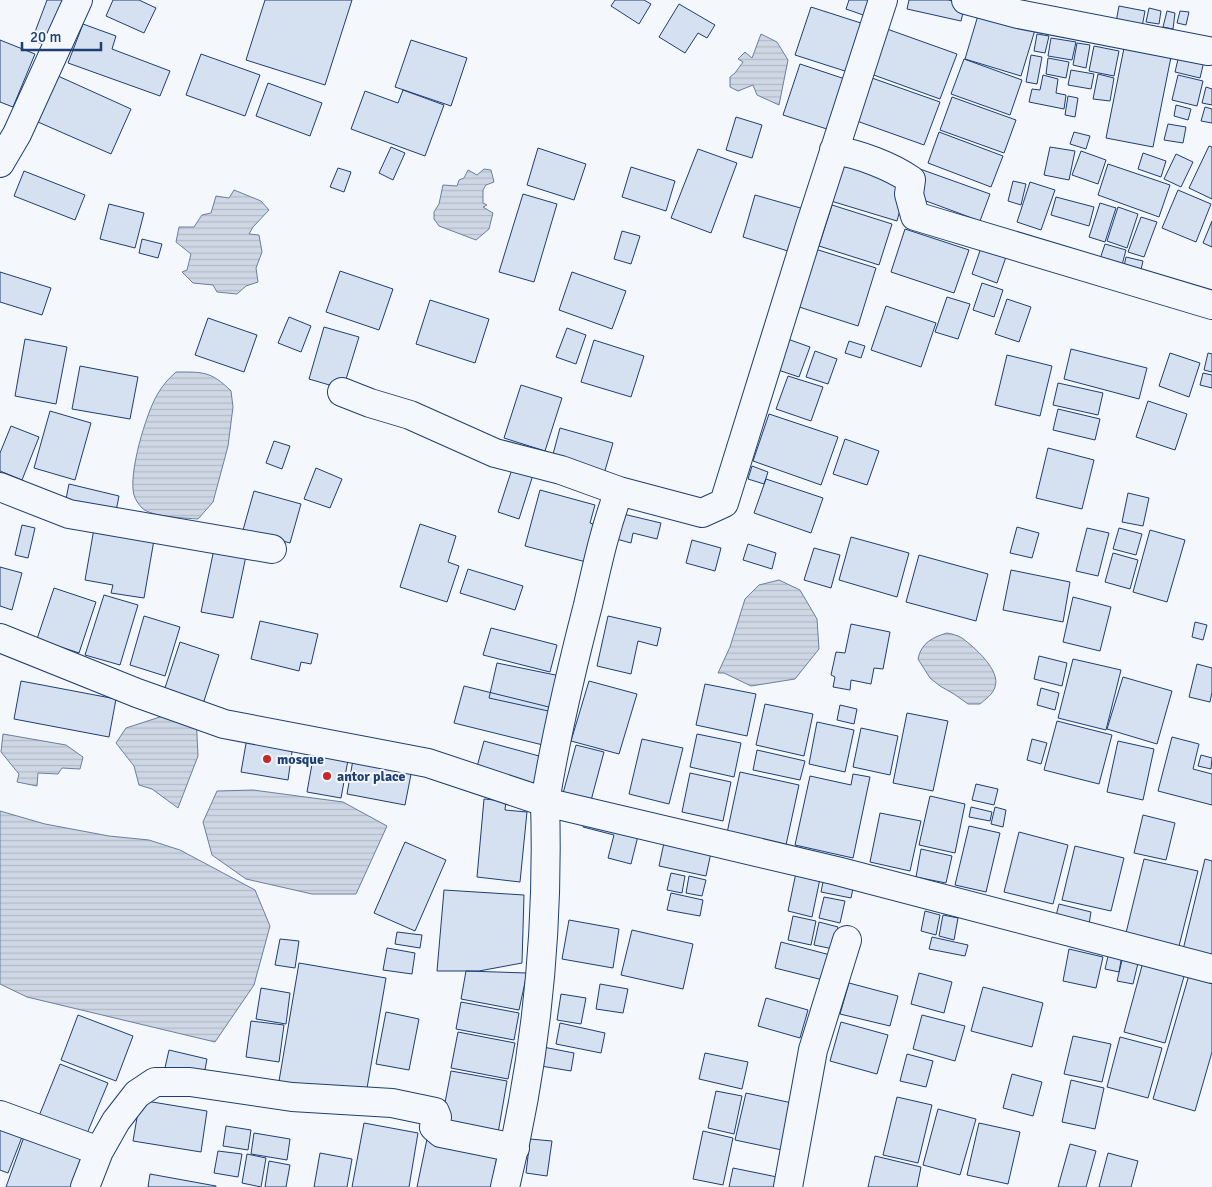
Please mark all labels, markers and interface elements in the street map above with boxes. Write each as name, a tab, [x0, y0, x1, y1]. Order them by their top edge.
scale bar	[22, 20, 101, 52]
text: 20 m	[30, 28, 61, 46]
place label: mosque	[277, 751, 324, 768]
marker: mosque	[261, 753, 273, 765]
place label: antor place	[337, 768, 406, 785]
marker: antor place	[321, 770, 333, 782]

